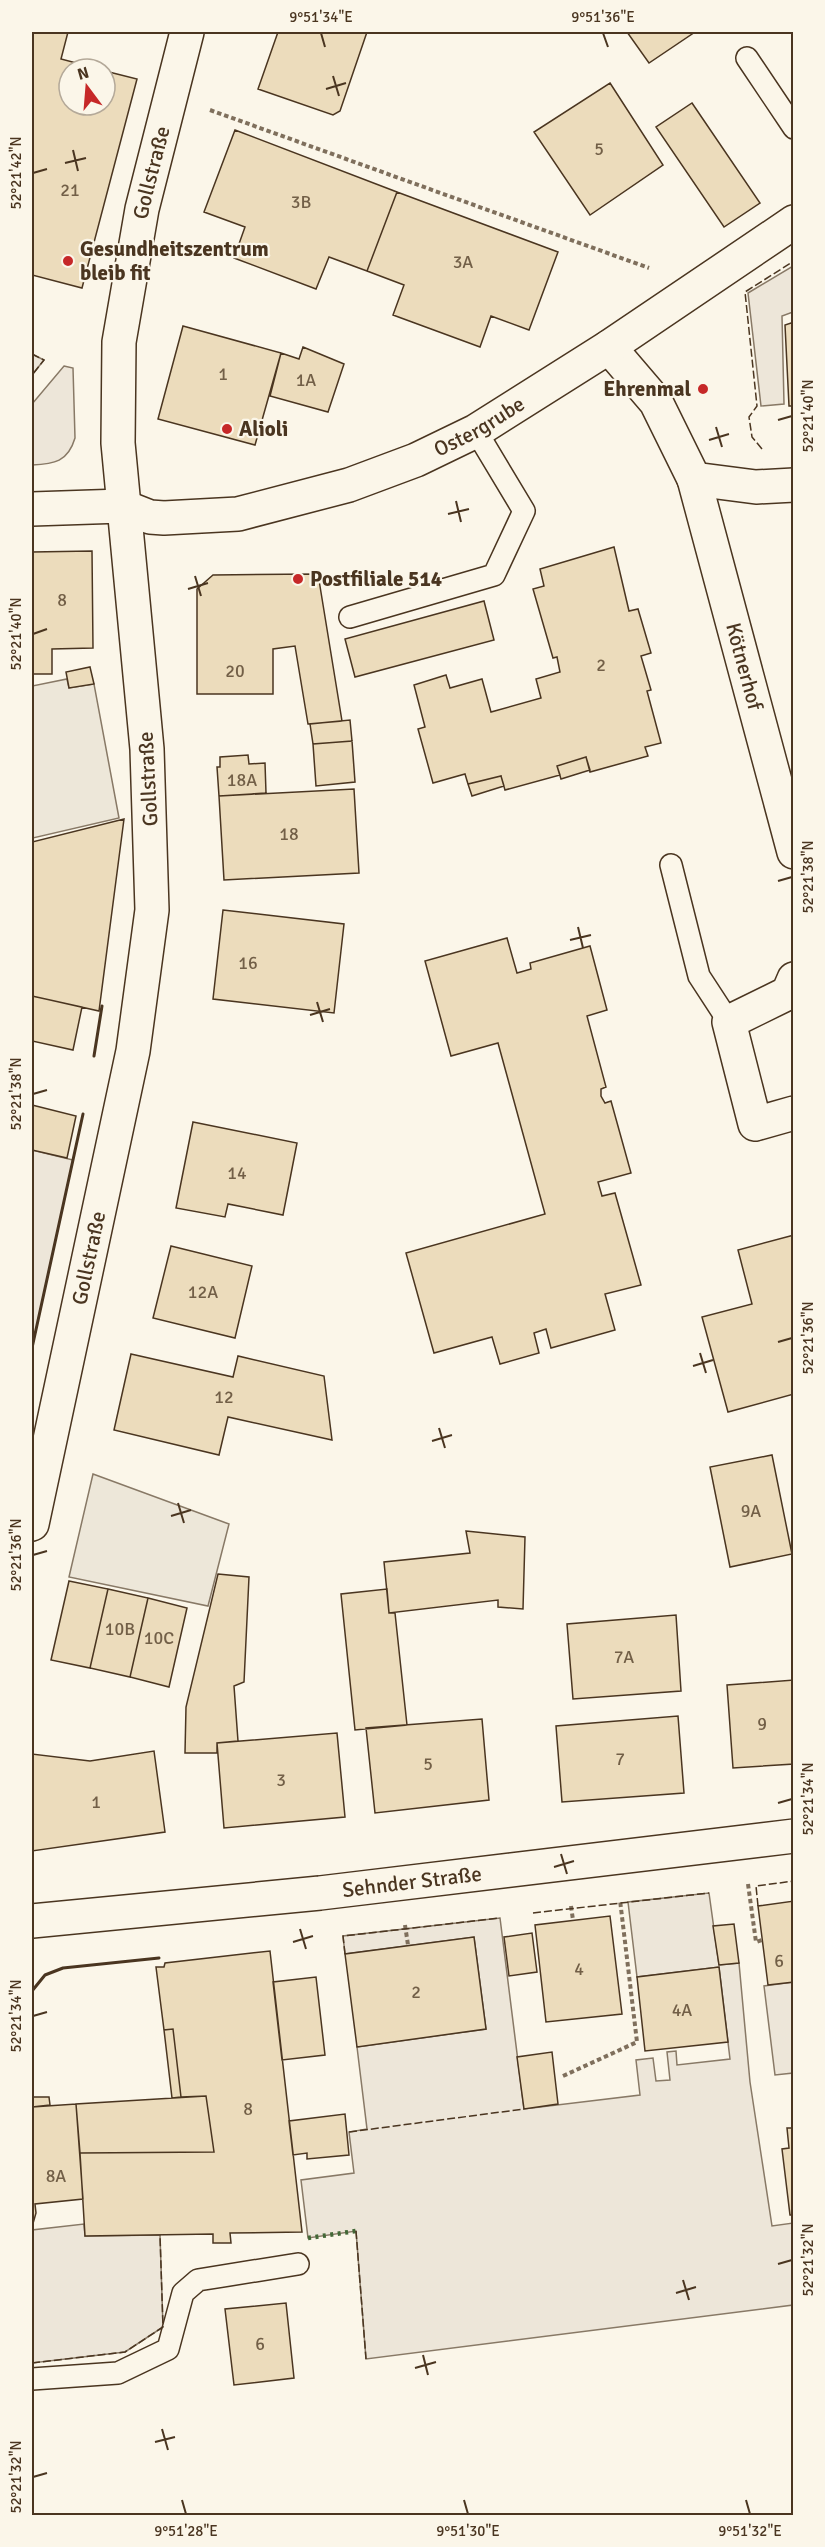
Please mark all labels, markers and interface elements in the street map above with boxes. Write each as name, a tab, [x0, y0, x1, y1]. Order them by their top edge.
text: 9°51'34"E	[289, 8, 353, 26]
text: 9°51'36"E	[571, 8, 635, 26]
north arrow	[57, 57, 117, 117]
text: N	[75, 62, 91, 85]
street label: Gollstraße	[128, 123, 176, 221]
text: 52°21'42"N	[7, 136, 25, 210]
house number: 5	[594, 138, 604, 160]
house number: 21	[60, 179, 80, 201]
house number: 3B	[291, 191, 311, 213]
place label: Gesundheitszentrum bleib fit	[80, 236, 269, 286]
house number: 3A	[453, 251, 473, 273]
marker: Gesundheitszentrum bleib fit	[61, 254, 75, 268]
house number: 1	[218, 363, 228, 385]
house number: 1A	[296, 369, 316, 391]
place label: Ehrenmal	[603, 376, 691, 402]
text: 52°21'40"N	[799, 379, 817, 453]
marker: Ehrenmal	[696, 382, 710, 396]
street label: Ostergrube	[430, 391, 529, 462]
place label: Alioli	[239, 416, 288, 442]
marker: Alioli	[220, 422, 234, 436]
place label: Postfiliale 514	[310, 566, 442, 592]
marker: Postfiliale 514	[291, 572, 305, 586]
house number: 8	[57, 589, 67, 611]
text: 52°21'40"N	[7, 597, 25, 671]
street label: Kötnerhof	[720, 620, 769, 714]
house number: 2	[596, 654, 606, 676]
house number: 20	[225, 660, 245, 682]
street label: Gollstraße	[133, 731, 163, 827]
house number: 18A	[227, 769, 257, 791]
house number: 18	[279, 823, 299, 845]
text: 52°21'38"N	[799, 840, 817, 914]
house number: 16	[238, 952, 258, 974]
text: 52°21'38"N	[7, 1057, 25, 1131]
house number: 14	[227, 1162, 247, 1184]
street label: Gollstraße	[66, 1209, 111, 1307]
house number: 12A	[188, 1281, 218, 1303]
text: 52°21'36"N	[799, 1301, 817, 1375]
house number: 12	[214, 1386, 234, 1408]
house number: 9A	[741, 1500, 761, 1522]
text: 52°21'36"N	[7, 1518, 25, 1592]
house number: 10B	[105, 1618, 135, 1640]
house number: 10C	[144, 1627, 174, 1649]
house number: 7A	[614, 1646, 634, 1668]
house number: 9	[757, 1713, 767, 1735]
house number: 7	[615, 1748, 625, 1770]
house number: 5	[423, 1753, 433, 1775]
text: 52°21'34"N	[799, 1762, 817, 1836]
house number: 3	[276, 1769, 286, 1791]
house number: 1	[91, 1791, 101, 1813]
street label: Sehnder Straße	[341, 1861, 483, 1903]
house number: 6	[774, 1950, 784, 1972]
house number: 4	[574, 1958, 584, 1980]
text: 52°21'34"N	[7, 1979, 25, 2053]
house number: 2	[411, 1981, 421, 2003]
house number: 4A	[672, 1999, 692, 2021]
house number: 8	[243, 2098, 253, 2120]
house number: 8A	[46, 2165, 66, 2187]
text: 52°21'32"N	[799, 2223, 817, 2297]
house number: 6	[255, 2333, 265, 2355]
text: 52°21'32"N	[7, 2440, 25, 2514]
text: 9°51'28"E	[154, 2522, 218, 2540]
text: 9°51'30"E	[436, 2522, 500, 2540]
text: 9°51'32"E	[718, 2522, 782, 2540]

